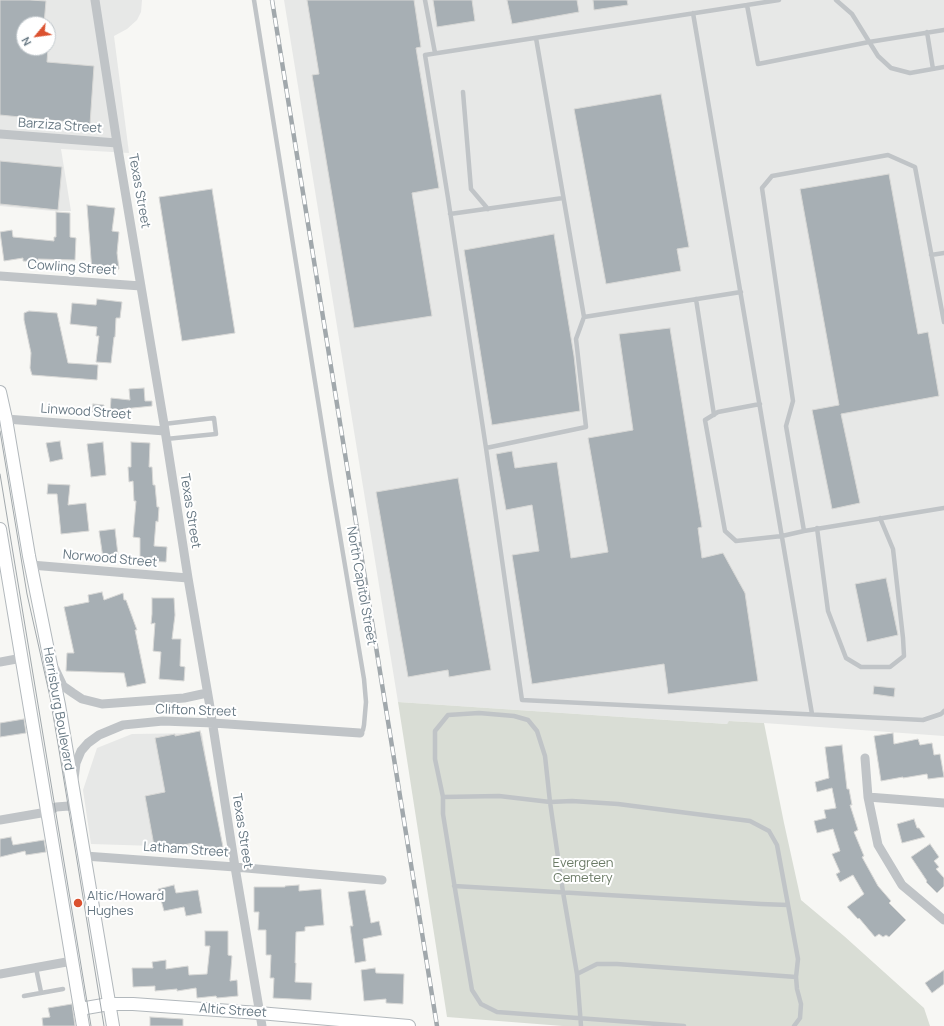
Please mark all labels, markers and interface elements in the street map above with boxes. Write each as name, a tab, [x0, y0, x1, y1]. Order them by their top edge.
north arrow	[16, 16, 56, 56]
text: N	[17, 34, 34, 49]
street label: Barziza Street	[17, 115, 103, 137]
street label: Texas Street	[125, 152, 153, 230]
street label: Cowling Street	[27, 257, 117, 279]
street label: Linwood Street	[40, 401, 132, 423]
street label: Texas Street	[176, 473, 204, 549]
street label: North Capitol Street	[343, 525, 379, 647]
street label: Norwood Street	[62, 547, 158, 571]
street label: Harrisburg Boulevard	[39, 646, 77, 772]
street label: Clifton Street	[155, 702, 237, 720]
street label: Texas Street	[228, 793, 256, 869]
street label: Latham Street	[143, 839, 229, 861]
park label: Evergreen Cemetery	[553, 855, 613, 886]
place label: Altic/Howard Hughes	[87, 888, 164, 919]
marker: Altic/Howard Hughes	[72, 897, 84, 909]
street label: Altic Street	[199, 1001, 267, 1021]

